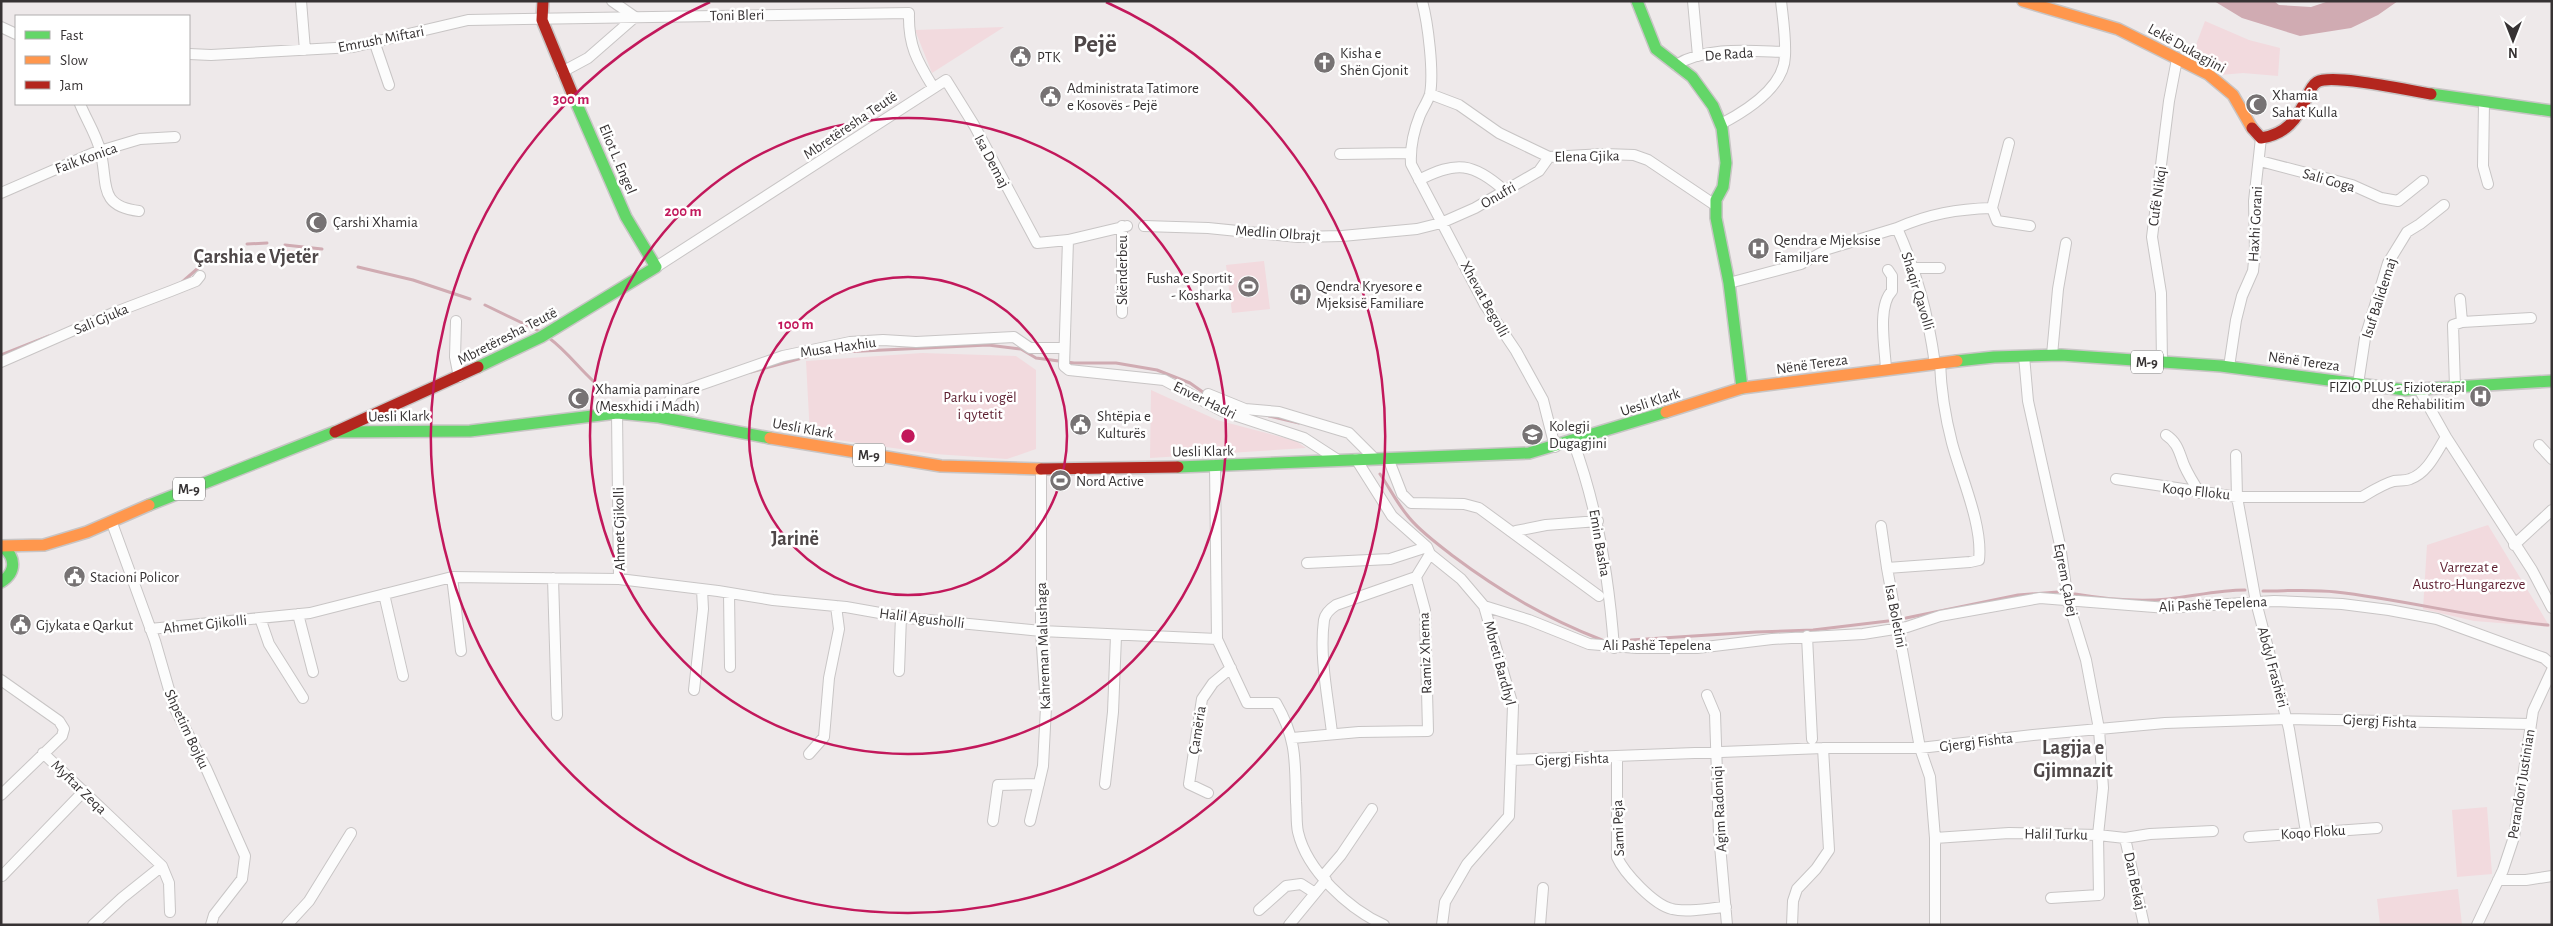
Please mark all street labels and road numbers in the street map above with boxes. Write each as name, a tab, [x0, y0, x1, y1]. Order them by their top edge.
street label: Toni Bleri	[710, 8, 764, 23]
street label: Lekë Dukagjini	[2145, 21, 2228, 76]
street label: Emrush Miftari	[337, 24, 425, 55]
street label: De Rada	[1704, 45, 1754, 64]
street label: Mbretëresha Teutë	[801, 89, 900, 162]
street label: Eliot L. Engel	[596, 122, 639, 196]
street label: Isa Demaj	[971, 132, 1012, 190]
street label: Faik Konica	[53, 140, 119, 177]
street label: Elena Gjika	[1554, 148, 1620, 165]
street label: Cufë Nikqi	[2146, 165, 2169, 227]
street label: Sali Goga	[2301, 166, 2357, 195]
street label: Onufri	[1478, 179, 1518, 211]
street label: Haxhi Gorani	[2246, 186, 2265, 262]
street label: Medlin Olbrajt	[1235, 223, 1321, 244]
street label: Skënderbeu	[1115, 235, 1130, 305]
street label: Shaqir Qavolli	[1898, 250, 1937, 332]
street label: Isuf Balidemaj	[2359, 256, 2400, 340]
street label: Xhevat Begolli	[1458, 259, 1512, 340]
street label: Sali Gjuka	[72, 301, 131, 338]
street label: Mbretëresha Teutë	[455, 305, 560, 368]
street label: Musa Haxhiu	[799, 335, 877, 360]
street label: Nënë Tereza	[2267, 349, 2341, 374]
road number: M-9	[2131, 351, 2163, 374]
street label: Nënë Tereza	[1775, 352, 1849, 377]
street label: Enver Hadri	[1171, 379, 1239, 422]
street label: Uesli Klark	[1619, 386, 1682, 419]
street label: Uesli Klark	[368, 408, 430, 425]
street label: Uesli Klark	[771, 416, 835, 441]
street label: Uesli Klark	[1172, 443, 1234, 460]
road number: M-9	[853, 444, 885, 466]
road number: M-9	[173, 478, 205, 500]
street label: Koqo Flloku	[2161, 480, 2231, 503]
street label: Ahmet Gjikolli	[611, 487, 628, 571]
street label: Emin Basha	[1586, 508, 1613, 578]
street label: Eqrem Çabej	[2051, 542, 2080, 618]
street label: Kahreman Malushaga	[1034, 582, 1053, 710]
street label: Isa Boletini	[1882, 583, 1909, 649]
street label: Ali Pashë Tepelena	[2158, 594, 2268, 615]
street label: Halil Agusholli	[878, 606, 965, 631]
street label: Ramiz Xhema	[1417, 612, 1434, 694]
street label: Ahmet Gjikolli	[162, 613, 248, 636]
street label: Mbreti Bardhyl	[1481, 619, 1518, 707]
street label: Abdyl Frashëri	[2255, 625, 2291, 709]
street label: Ali Pashë Tepelena	[1603, 638, 1711, 653]
street label: Shpetim Bojku	[162, 687, 212, 772]
street label: Çamëria	[1186, 705, 1209, 755]
street label: Gjergj Fishta	[2343, 712, 2417, 731]
street label: Perandori Justinian	[2505, 728, 2538, 840]
street label: Gjergj Fishta	[1938, 731, 2014, 754]
street label: Gjergj Fishta	[1535, 751, 1609, 768]
street label: Myftar Zeqa	[48, 757, 109, 817]
street label: Agim Radoniqi	[1710, 765, 1729, 853]
street label: Sami Peja	[1610, 799, 1627, 857]
street label: Koqo Floku	[2280, 823, 2346, 842]
street label: Halil Turku	[2024, 826, 2088, 843]
street label: Dan Bekaj	[2121, 851, 2148, 911]

